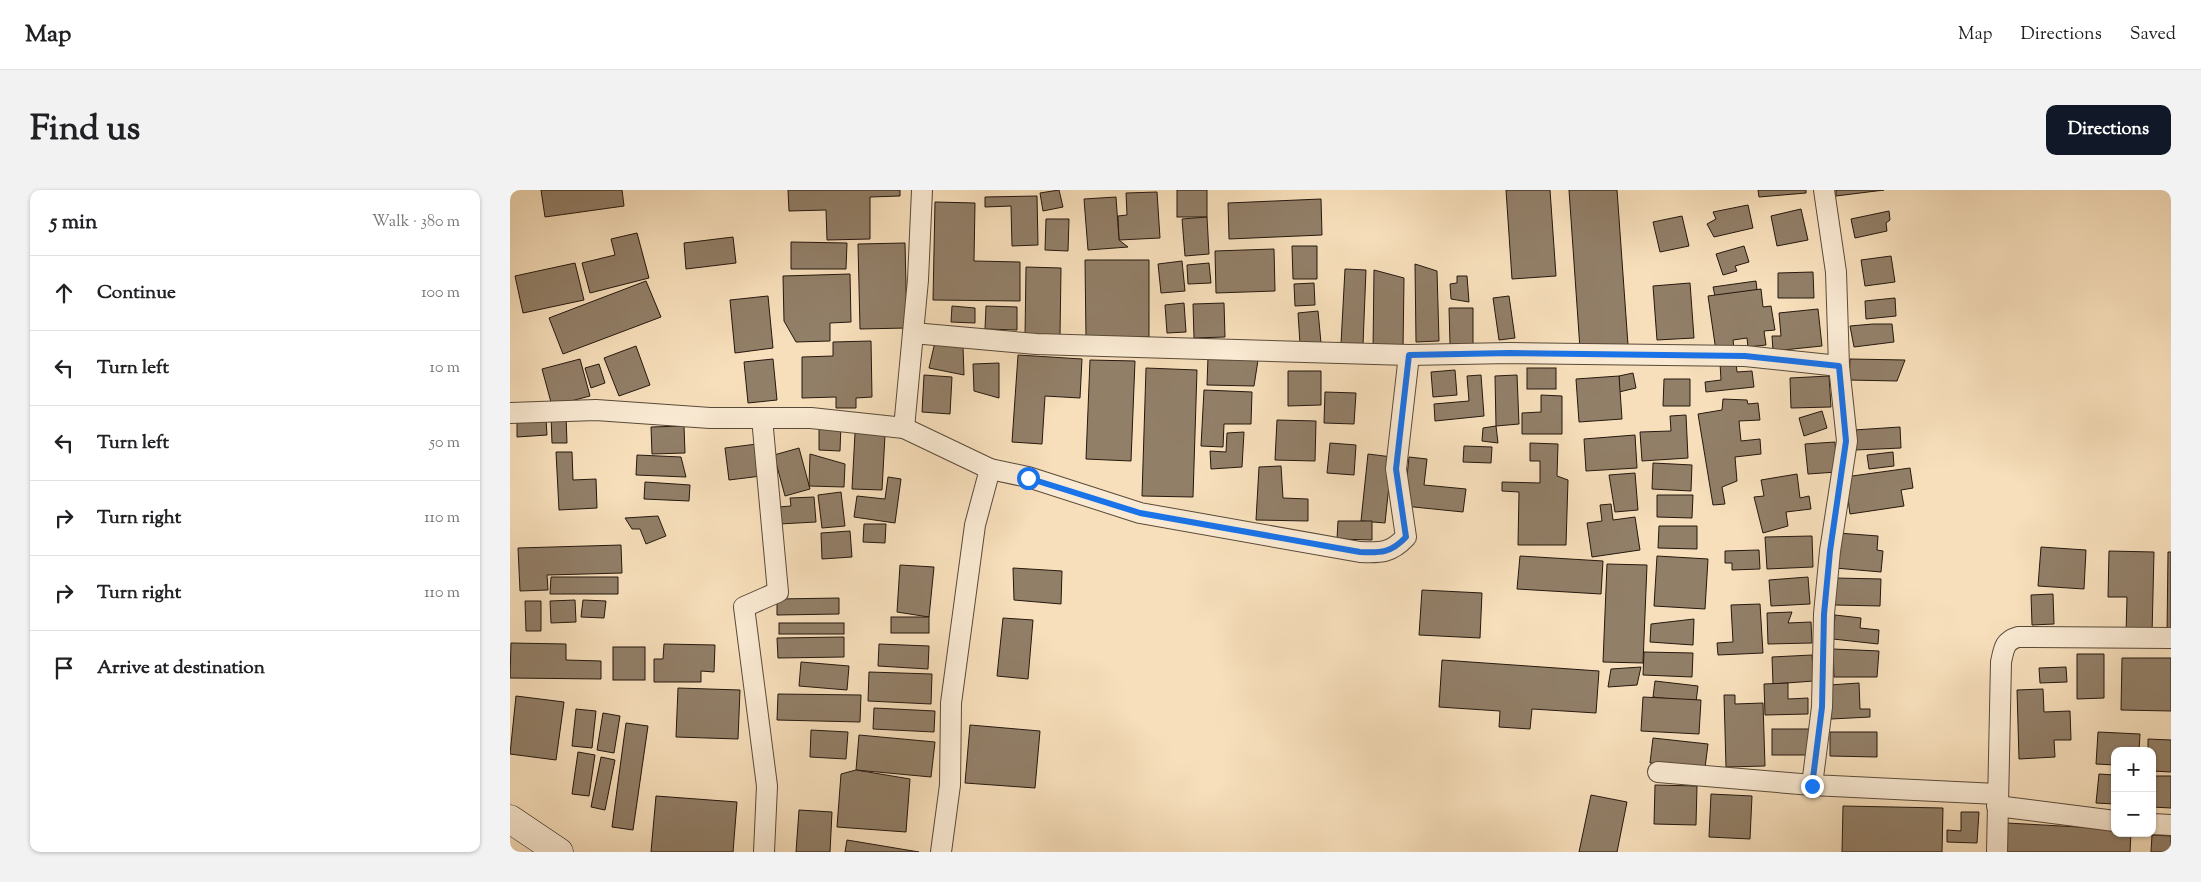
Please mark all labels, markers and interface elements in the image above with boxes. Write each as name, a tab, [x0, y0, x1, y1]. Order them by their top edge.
text: Map	[25, 18, 71, 52]
text: Map	[1958, 22, 1993, 48]
text: Directions	[2021, 22, 2102, 48]
text: Saved	[2130, 22, 2176, 48]
text: Find us	[30, 105, 140, 156]
button: Directions	[2046, 105, 2171, 155]
text: 5 min	[50, 208, 97, 238]
text: Walk · 380 m	[372, 211, 460, 234]
icon: ahead	[50, 279, 78, 307]
text: Continue	[97, 280, 176, 307]
text: 100 m	[421, 282, 460, 305]
icon: left	[50, 354, 78, 382]
text: Turn left	[97, 355, 169, 382]
text: 10 m	[430, 357, 460, 380]
icon: left	[50, 429, 78, 457]
text: Turn left	[97, 430, 169, 457]
text: 50 m	[429, 432, 460, 455]
route start	[1017, 467, 1040, 490]
icon: right	[50, 504, 78, 532]
text: Turn right	[97, 505, 181, 532]
text: 110 m	[424, 507, 460, 530]
icon: right	[50, 579, 78, 607]
text: Turn right	[97, 580, 181, 607]
text: 110 m	[424, 582, 460, 605]
icon: arrive	[50, 654, 78, 682]
text: Arrive at destination	[97, 655, 265, 682]
map controls	[2111, 747, 2156, 837]
button: +	[2111, 747, 2156, 792]
route end	[1801, 775, 1824, 798]
button: −	[2111, 792, 2156, 837]

